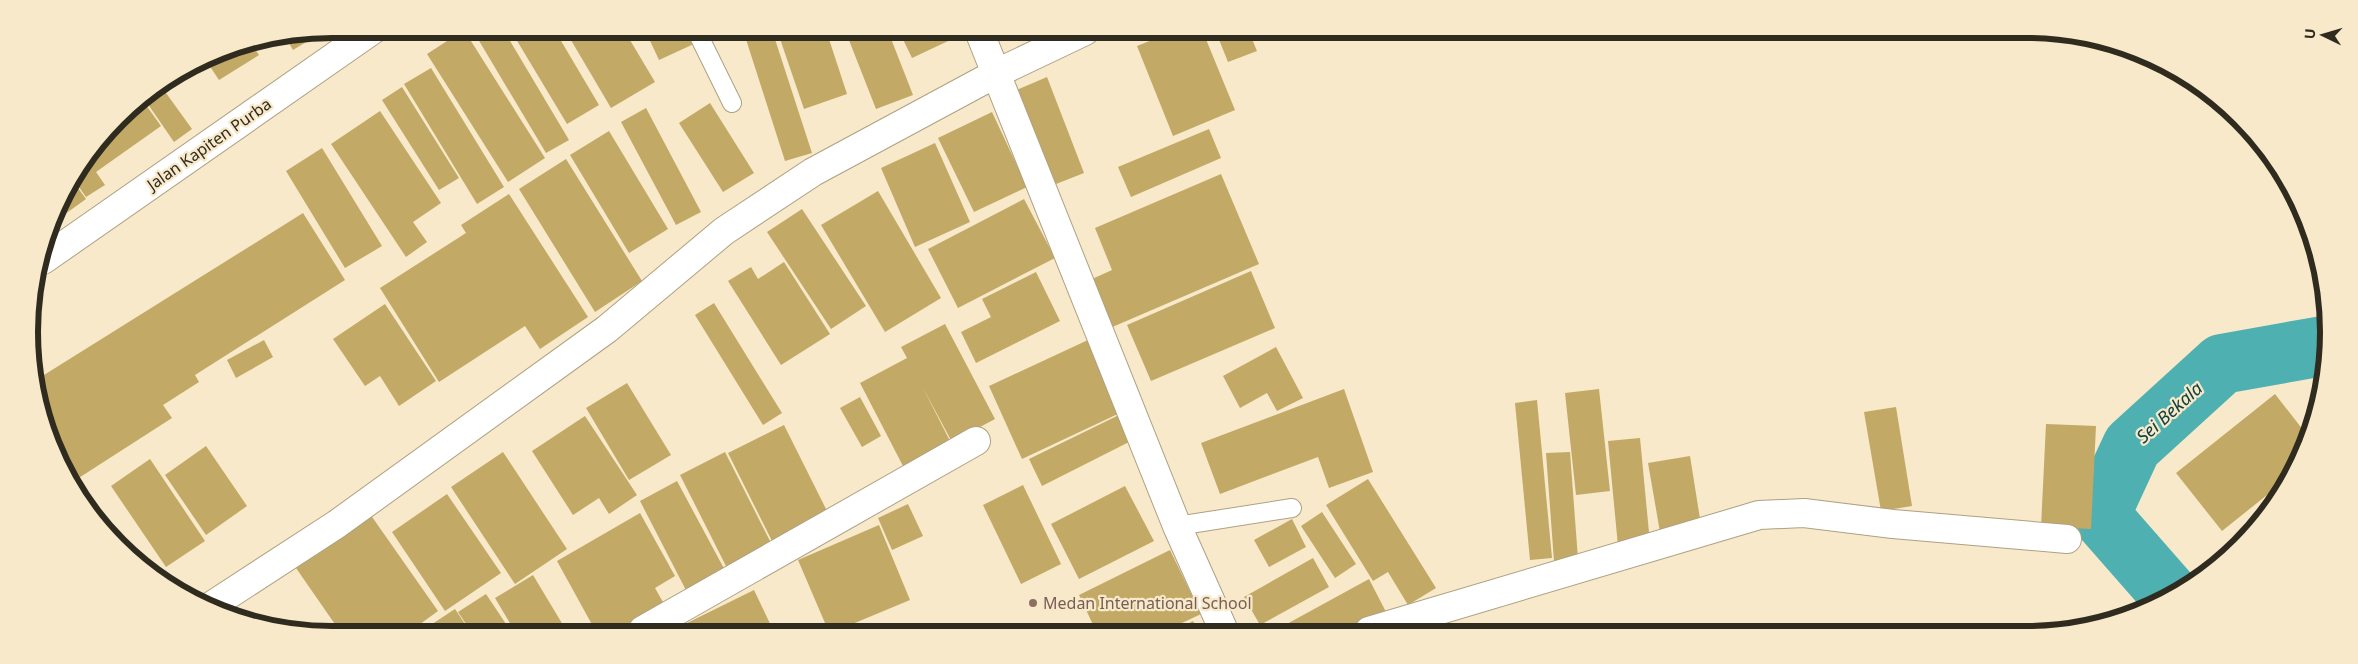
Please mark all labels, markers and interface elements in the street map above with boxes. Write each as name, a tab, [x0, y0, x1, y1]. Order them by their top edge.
north arrow	[2298, 10, 2348, 60]
text: U	[2300, 28, 2319, 40]
street label: Jalan Kapiten Purba	[141, 93, 276, 196]
water label: Sei Bekala	[2131, 376, 2207, 448]
place label: Medan International School	[1043, 592, 1252, 614]
marker: Medan International School	[1027, 597, 1039, 609]

